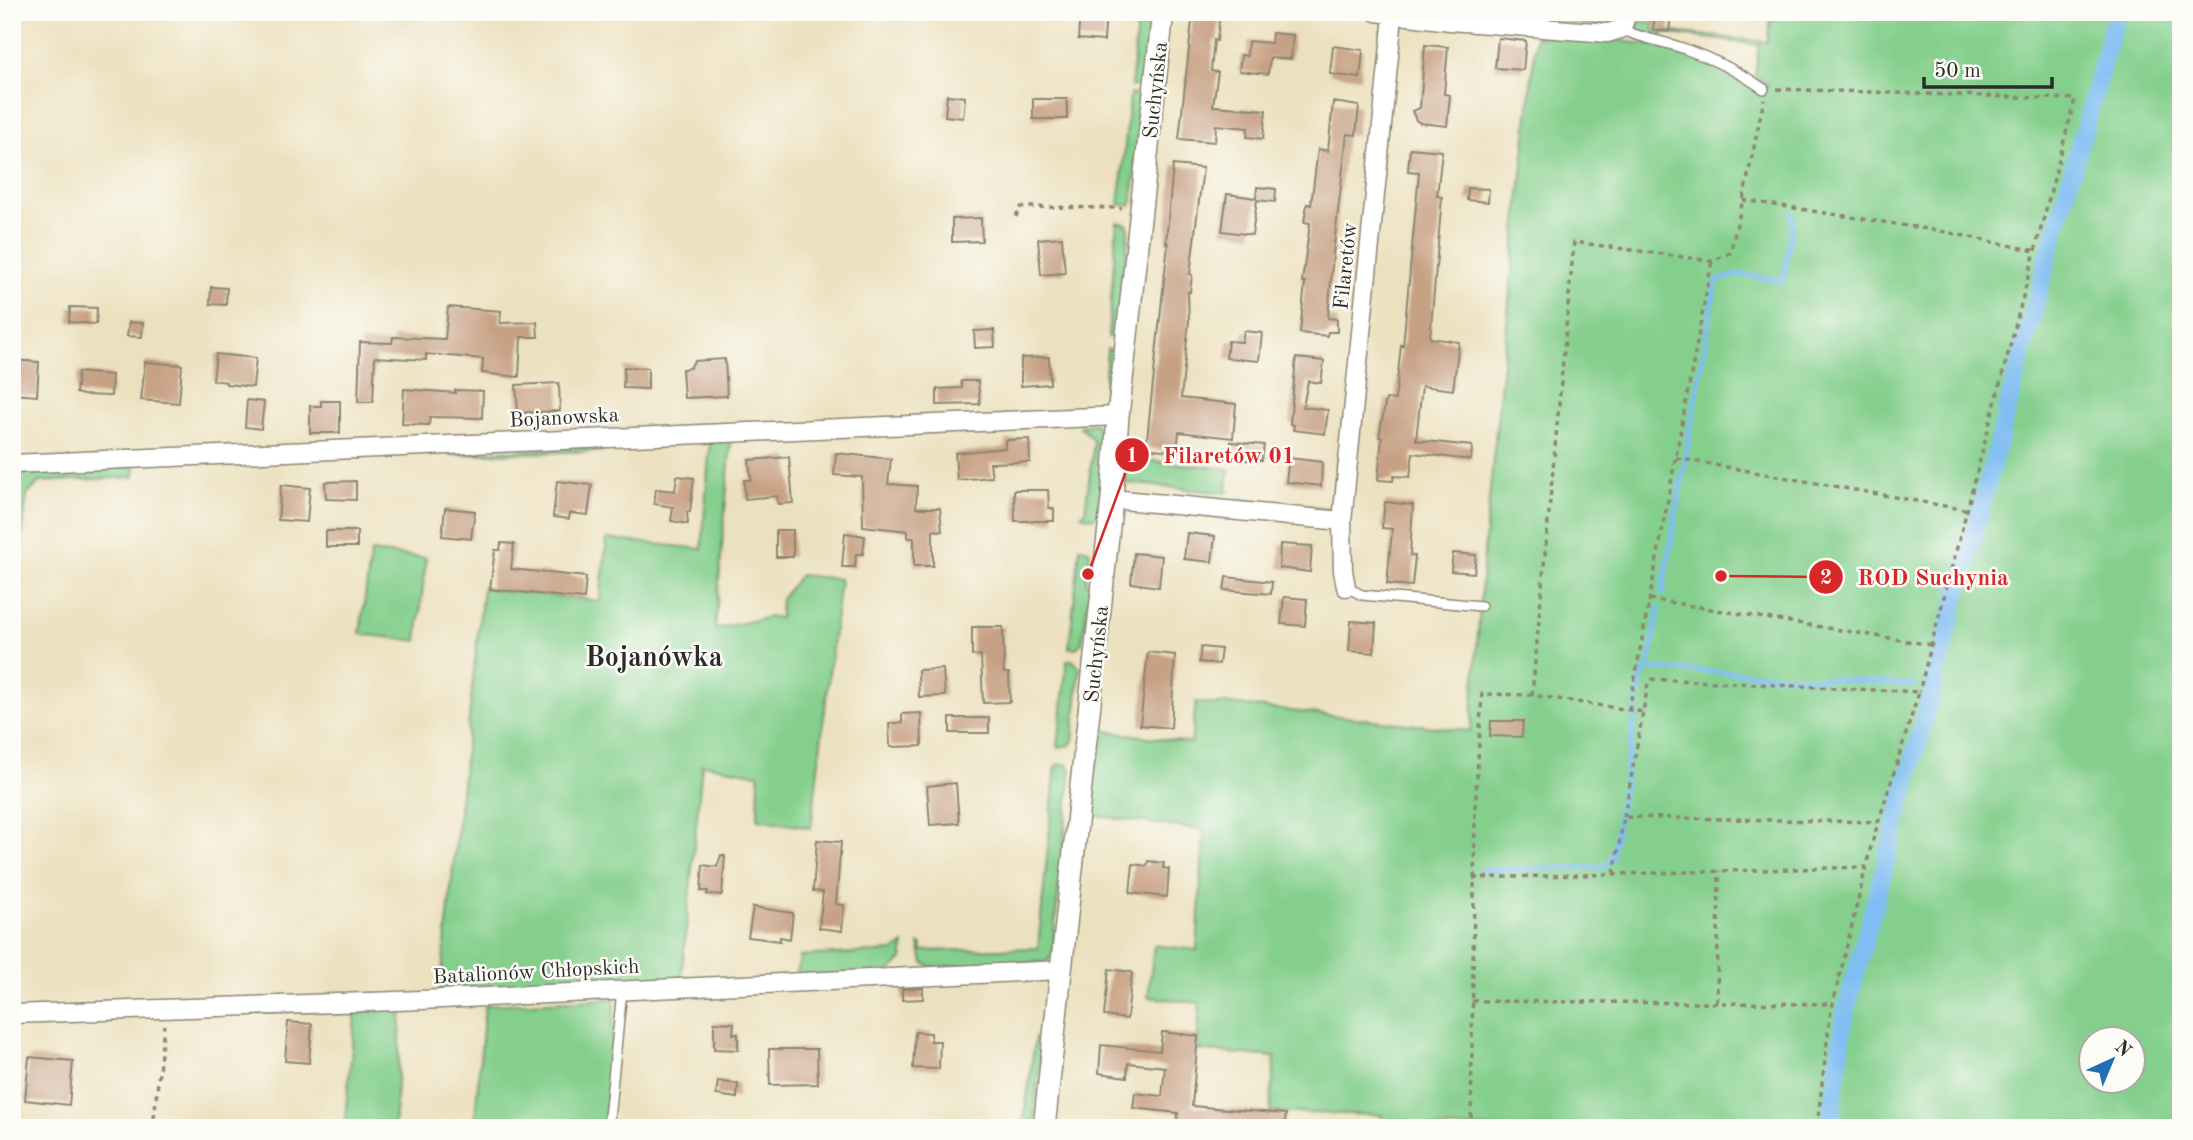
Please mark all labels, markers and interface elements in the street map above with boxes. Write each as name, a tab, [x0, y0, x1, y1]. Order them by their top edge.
street label: Suchyńska	[1141, 40, 1172, 140]
scale bar	[1924, 46, 2051, 90]
text: 50 m	[1934, 61, 1981, 82]
street label: Filaretów	[1331, 221, 1362, 311]
street label: Bojanowska	[509, 405, 620, 432]
callout: Filaretów 01	[1114, 433, 1310, 477]
text: Filaretów 01	[1163, 445, 1295, 468]
text: 1	[1126, 446, 1138, 467]
callout: ROD Suchynia	[1808, 555, 2023, 599]
text: ROD Suchynia	[1857, 567, 2009, 590]
text: 2	[1820, 568, 1832, 589]
street label: Suchyńska	[1082, 604, 1113, 704]
district label: Bojanówka	[585, 645, 723, 673]
street label: Batalionów Chłopskich	[432, 957, 640, 988]
north arrow	[2078, 1024, 2148, 1094]
text: N	[2110, 1038, 2134, 1062]

